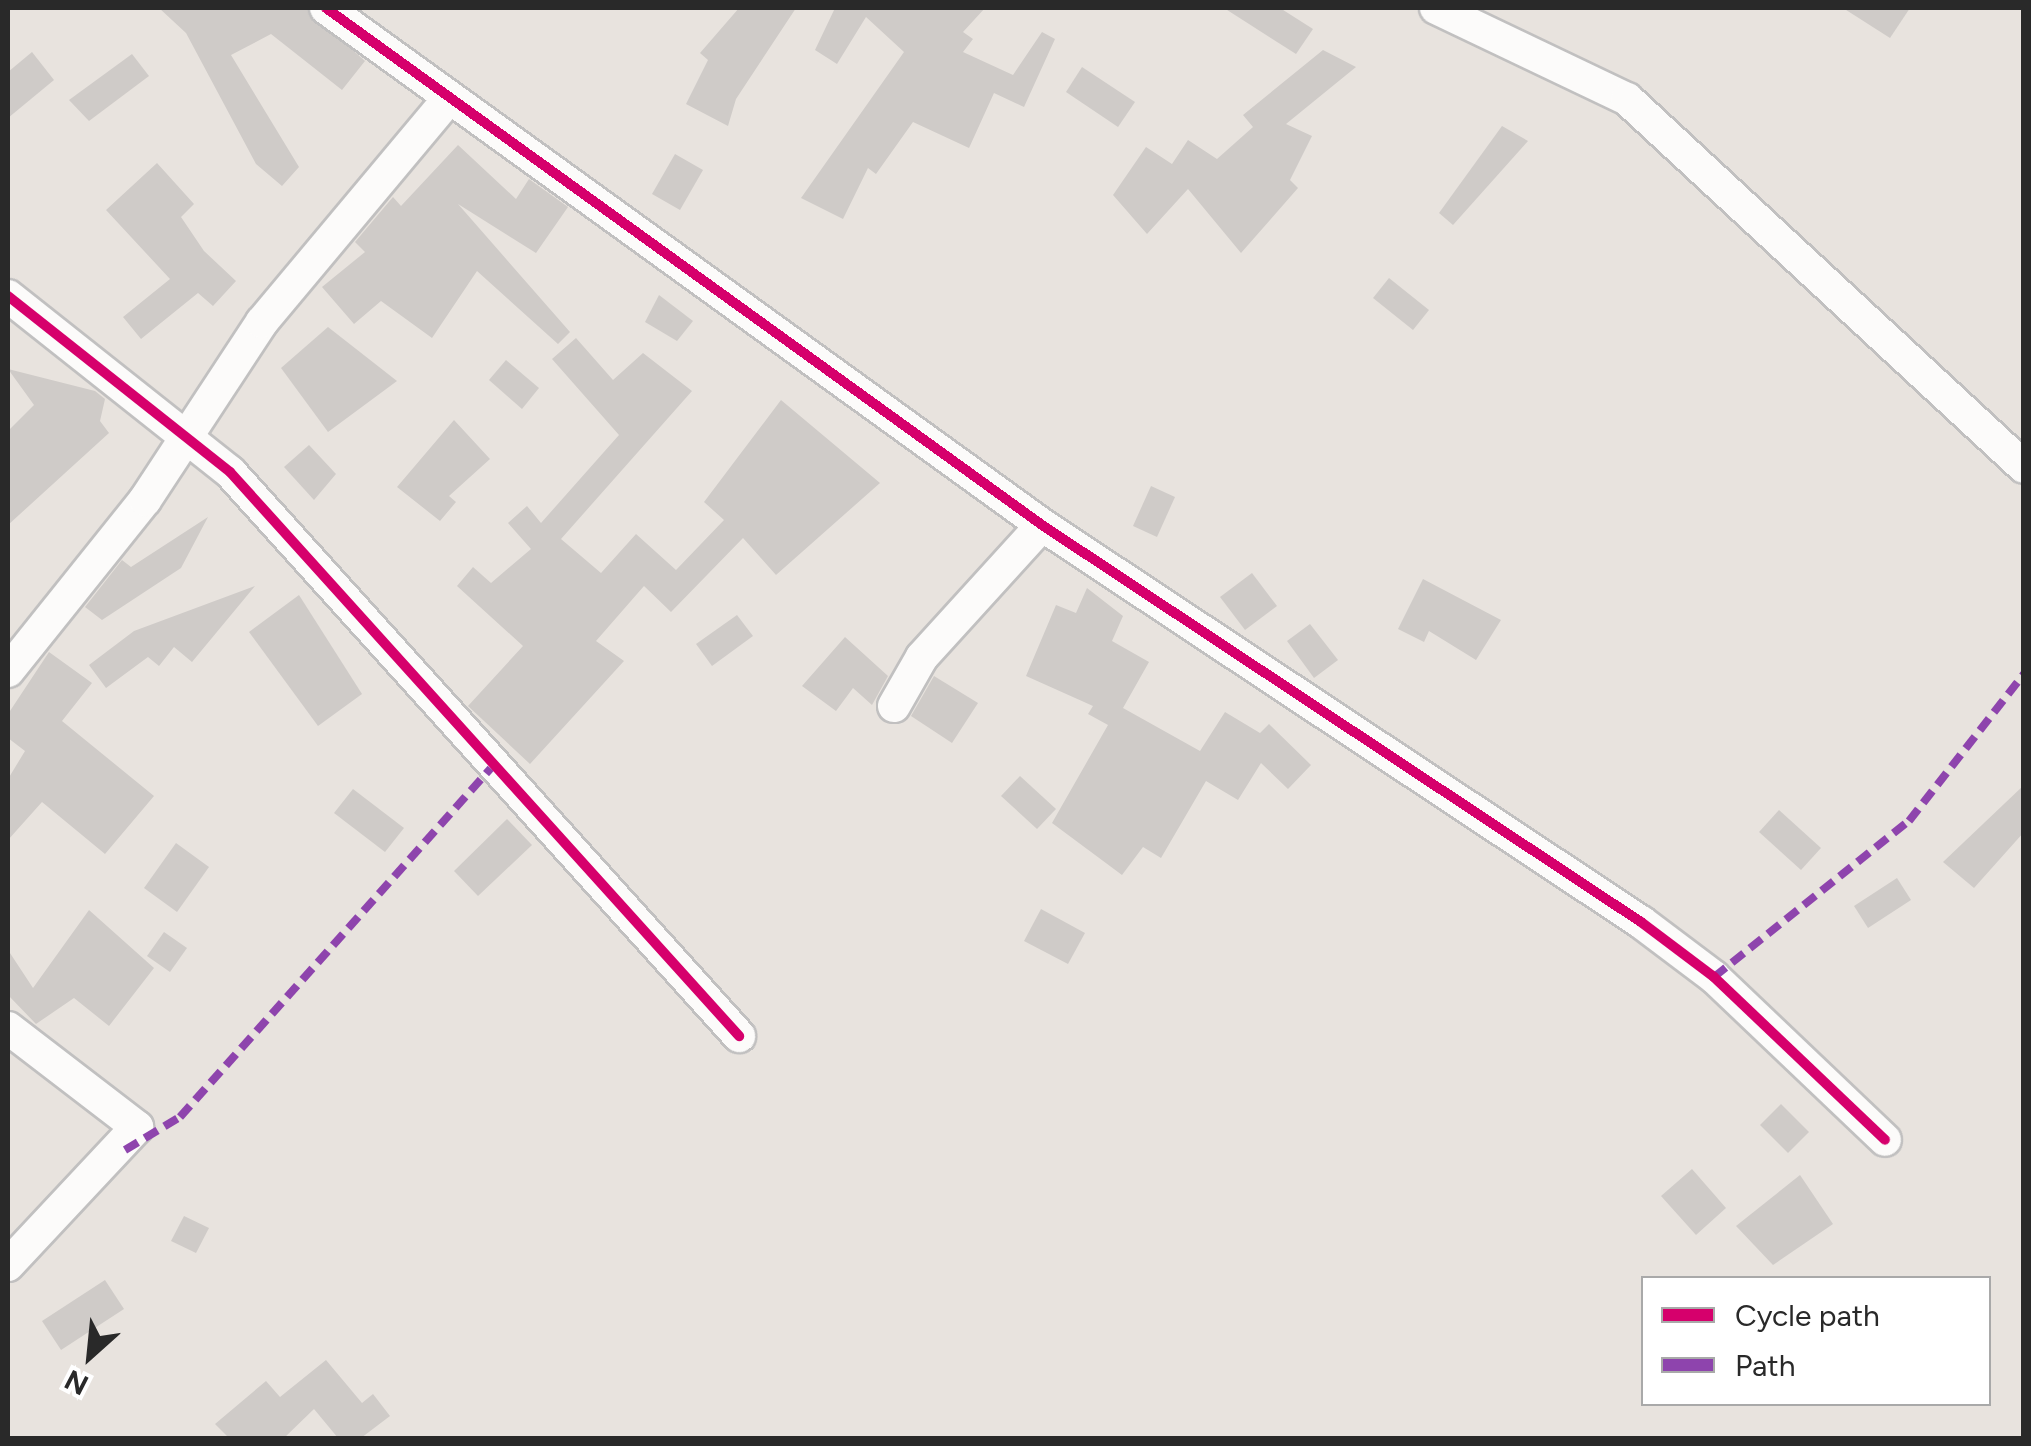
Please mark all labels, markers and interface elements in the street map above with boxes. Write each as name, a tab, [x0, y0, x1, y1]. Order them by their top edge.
legend	[1641, 1276, 1991, 1406]
text: Cycle path	[1735, 1297, 1880, 1334]
north arrow	[40, 1306, 140, 1406]
text: Path	[1735, 1347, 1795, 1384]
text: N	[59, 1363, 94, 1403]

